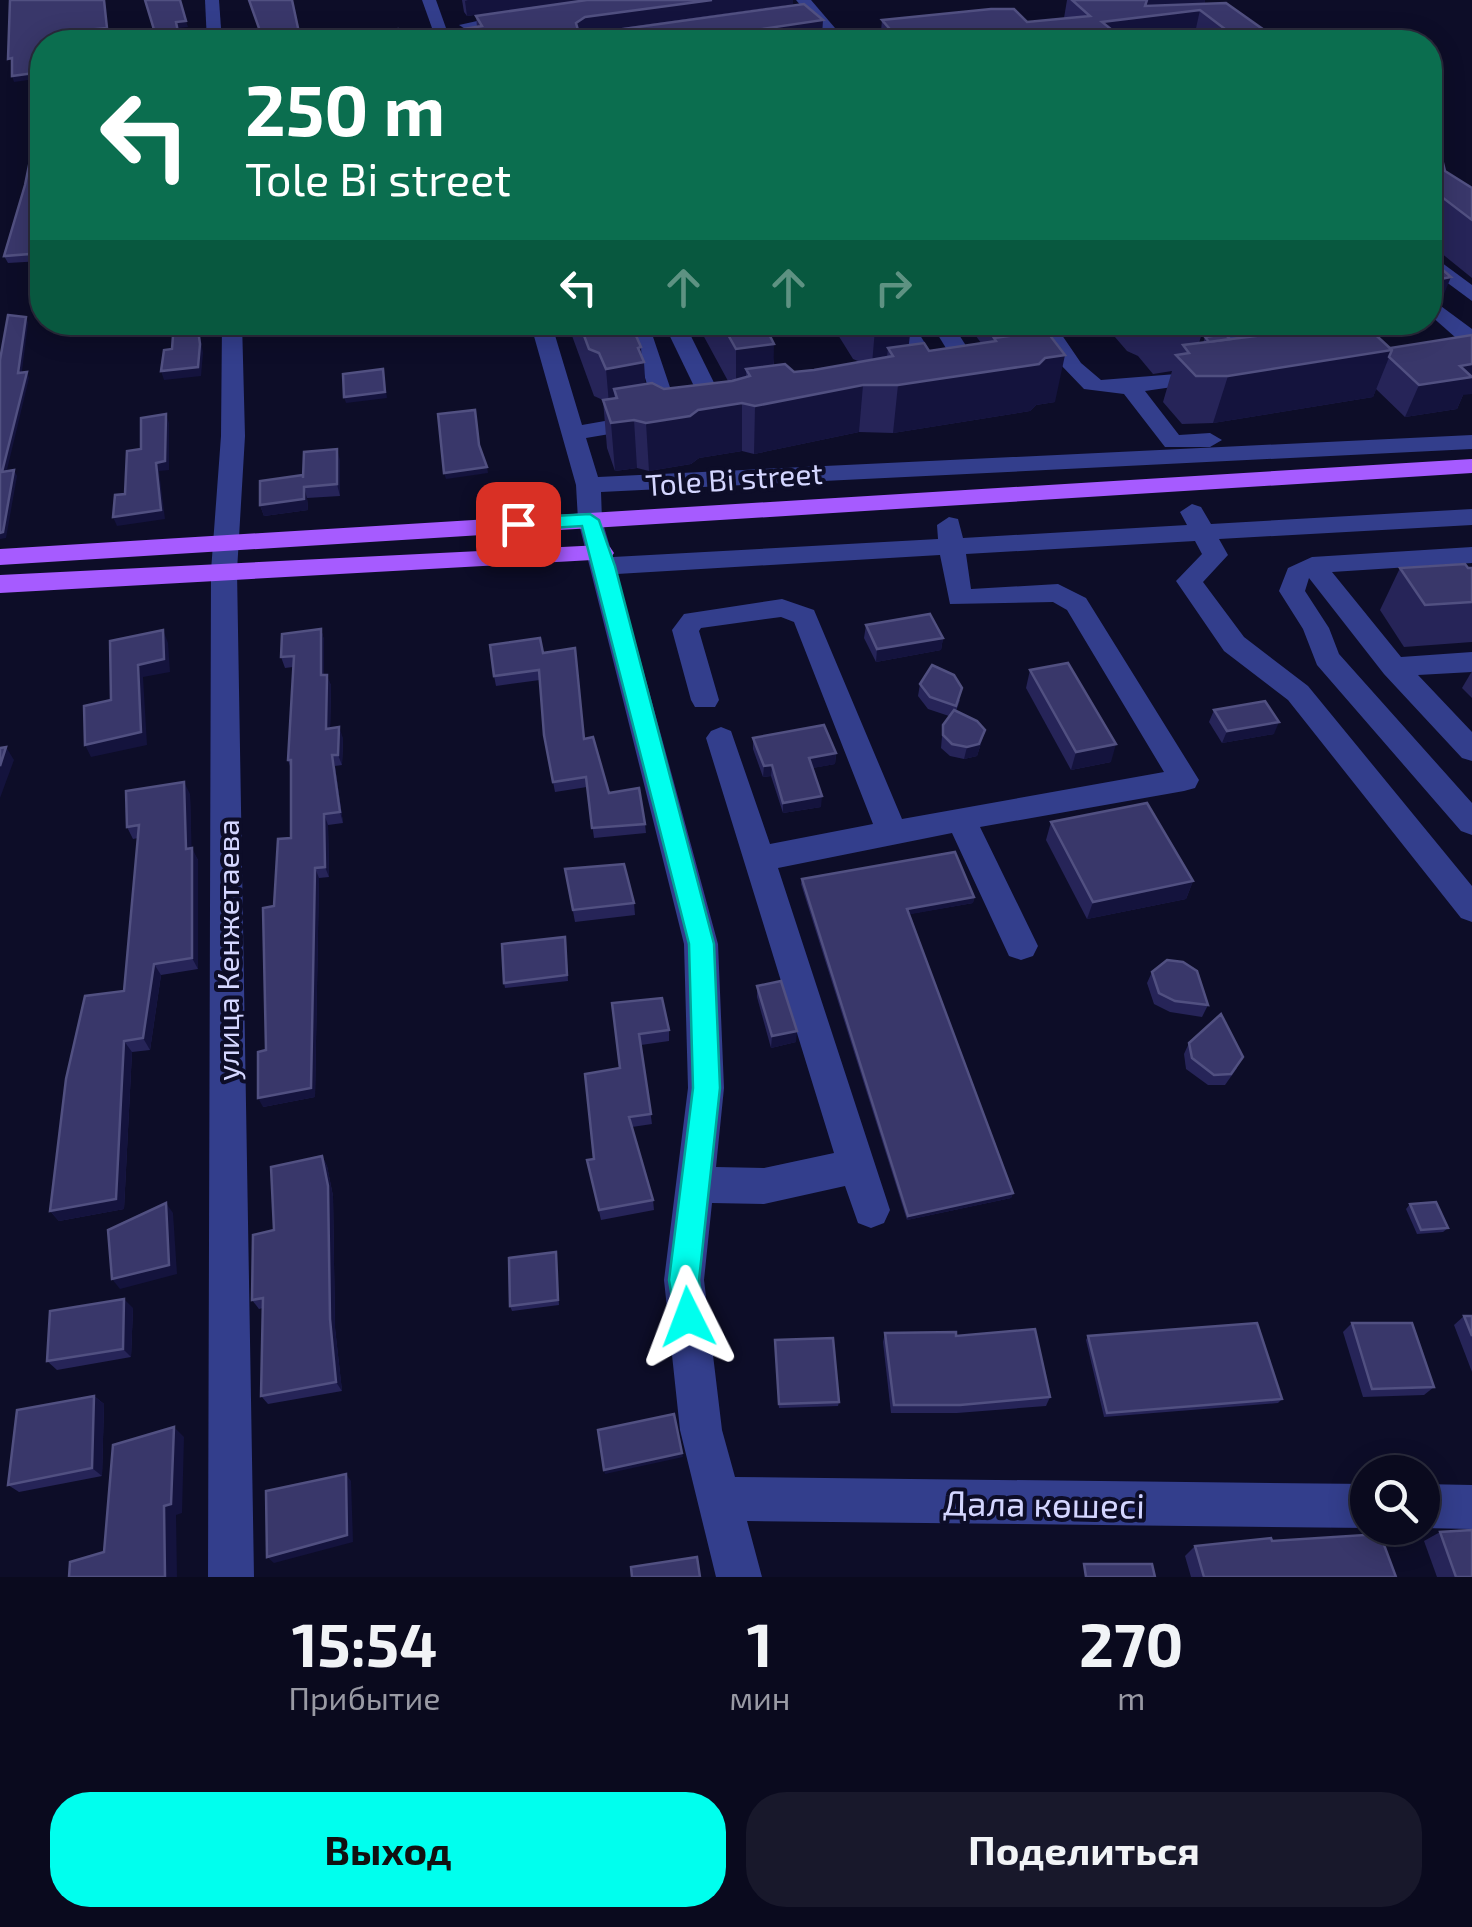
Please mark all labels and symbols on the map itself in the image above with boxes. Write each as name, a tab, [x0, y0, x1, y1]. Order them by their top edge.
street label: Tole Bi street	[644, 454, 824, 502]
pin	[476, 482, 561, 567]
street label: улица Кенжетаева	[209, 819, 246, 1081]
position arrow	[636, 1265, 740, 1369]
street label: Дала көшесі	[943, 1480, 1145, 1526]

